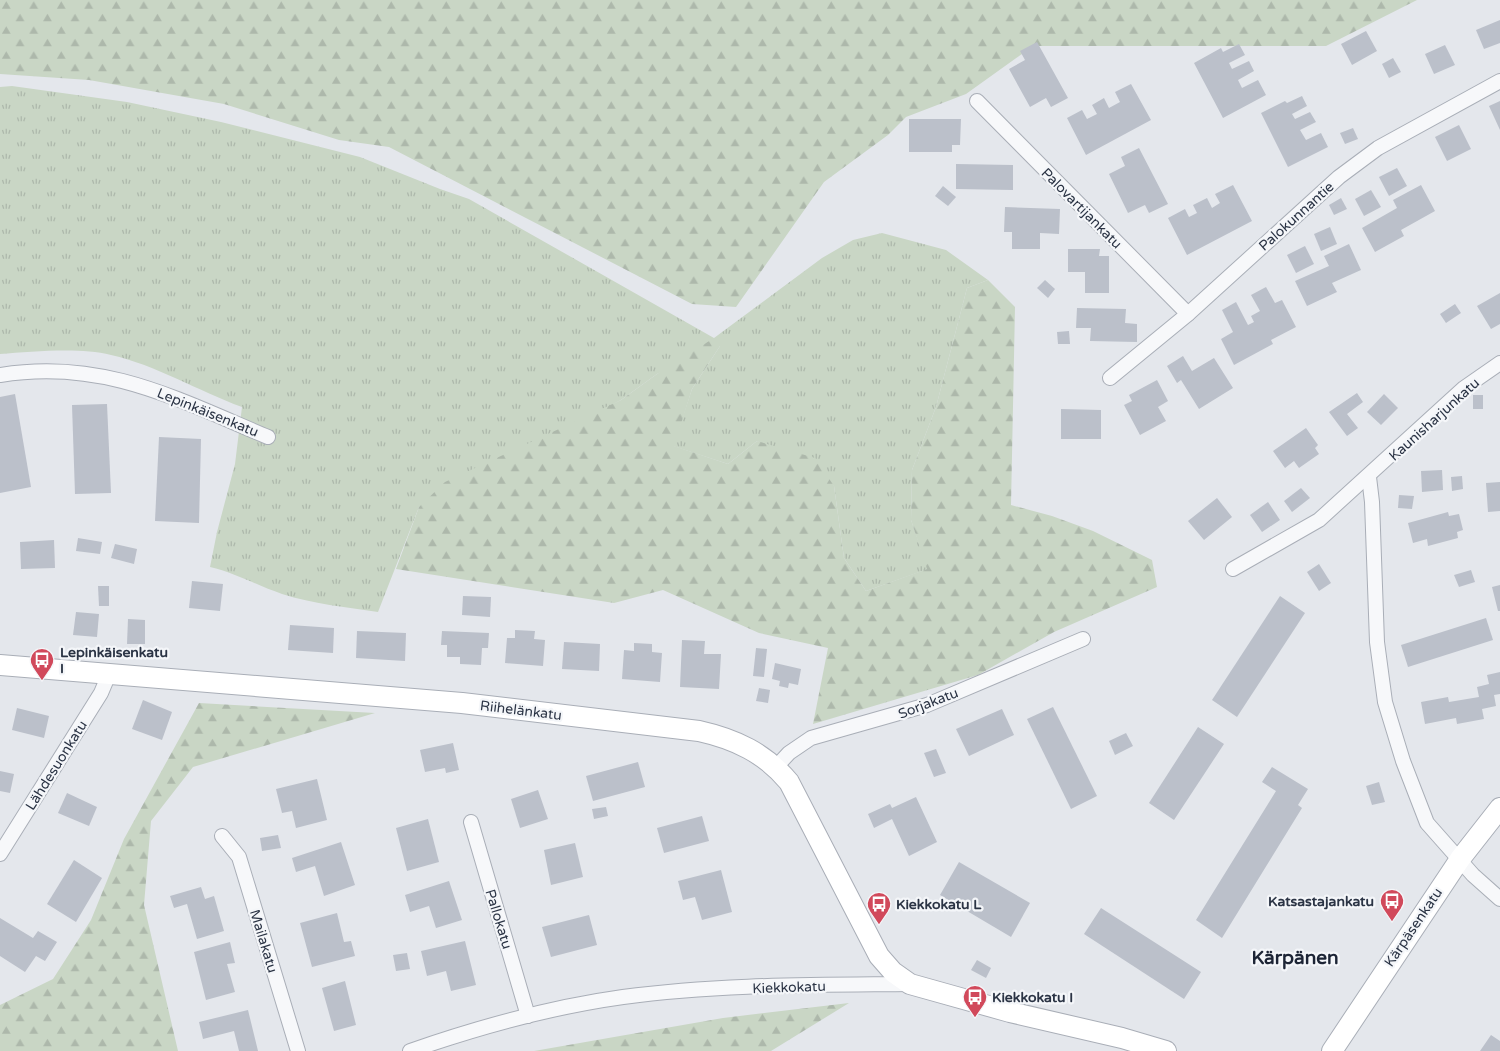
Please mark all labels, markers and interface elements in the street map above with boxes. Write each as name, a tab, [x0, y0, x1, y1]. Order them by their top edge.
street label: Palovartijankatu	[1038, 164, 1126, 252]
street label: Palokunnantie	[1255, 178, 1337, 255]
street label: Kaunisharjunkatu	[1386, 374, 1483, 464]
street label: Lepinkäisenkatu	[155, 384, 261, 441]
place label: Lepinkäisenkatu I	[60, 644, 168, 677]
bus stop icon: Lepinkäisenkatu I	[29, 647, 55, 681]
street label: Sorjakatu	[896, 684, 961, 723]
street label: Riihelänkatu	[479, 697, 563, 724]
street label: Lähdesuonkatu	[22, 717, 91, 813]
street label: Kärpäsenkatu	[1381, 885, 1446, 970]
street label: Pallokatu	[481, 887, 516, 951]
bus stop icon: Katsastajankatu	[1379, 888, 1405, 922]
bus stop icon: Kiekkokatu L	[866, 891, 892, 925]
place label: Katsastajankatu	[1268, 893, 1374, 910]
place label: Kiekkokatu L	[896, 896, 982, 913]
street label: Mailakatu	[246, 907, 281, 975]
district label: Kärpänen	[1251, 947, 1339, 970]
street label: Kiekkokatu	[752, 978, 826, 997]
bus stop icon: Kiekkokatu I	[962, 984, 988, 1018]
place label: Kiekkokatu I	[992, 989, 1073, 1006]

